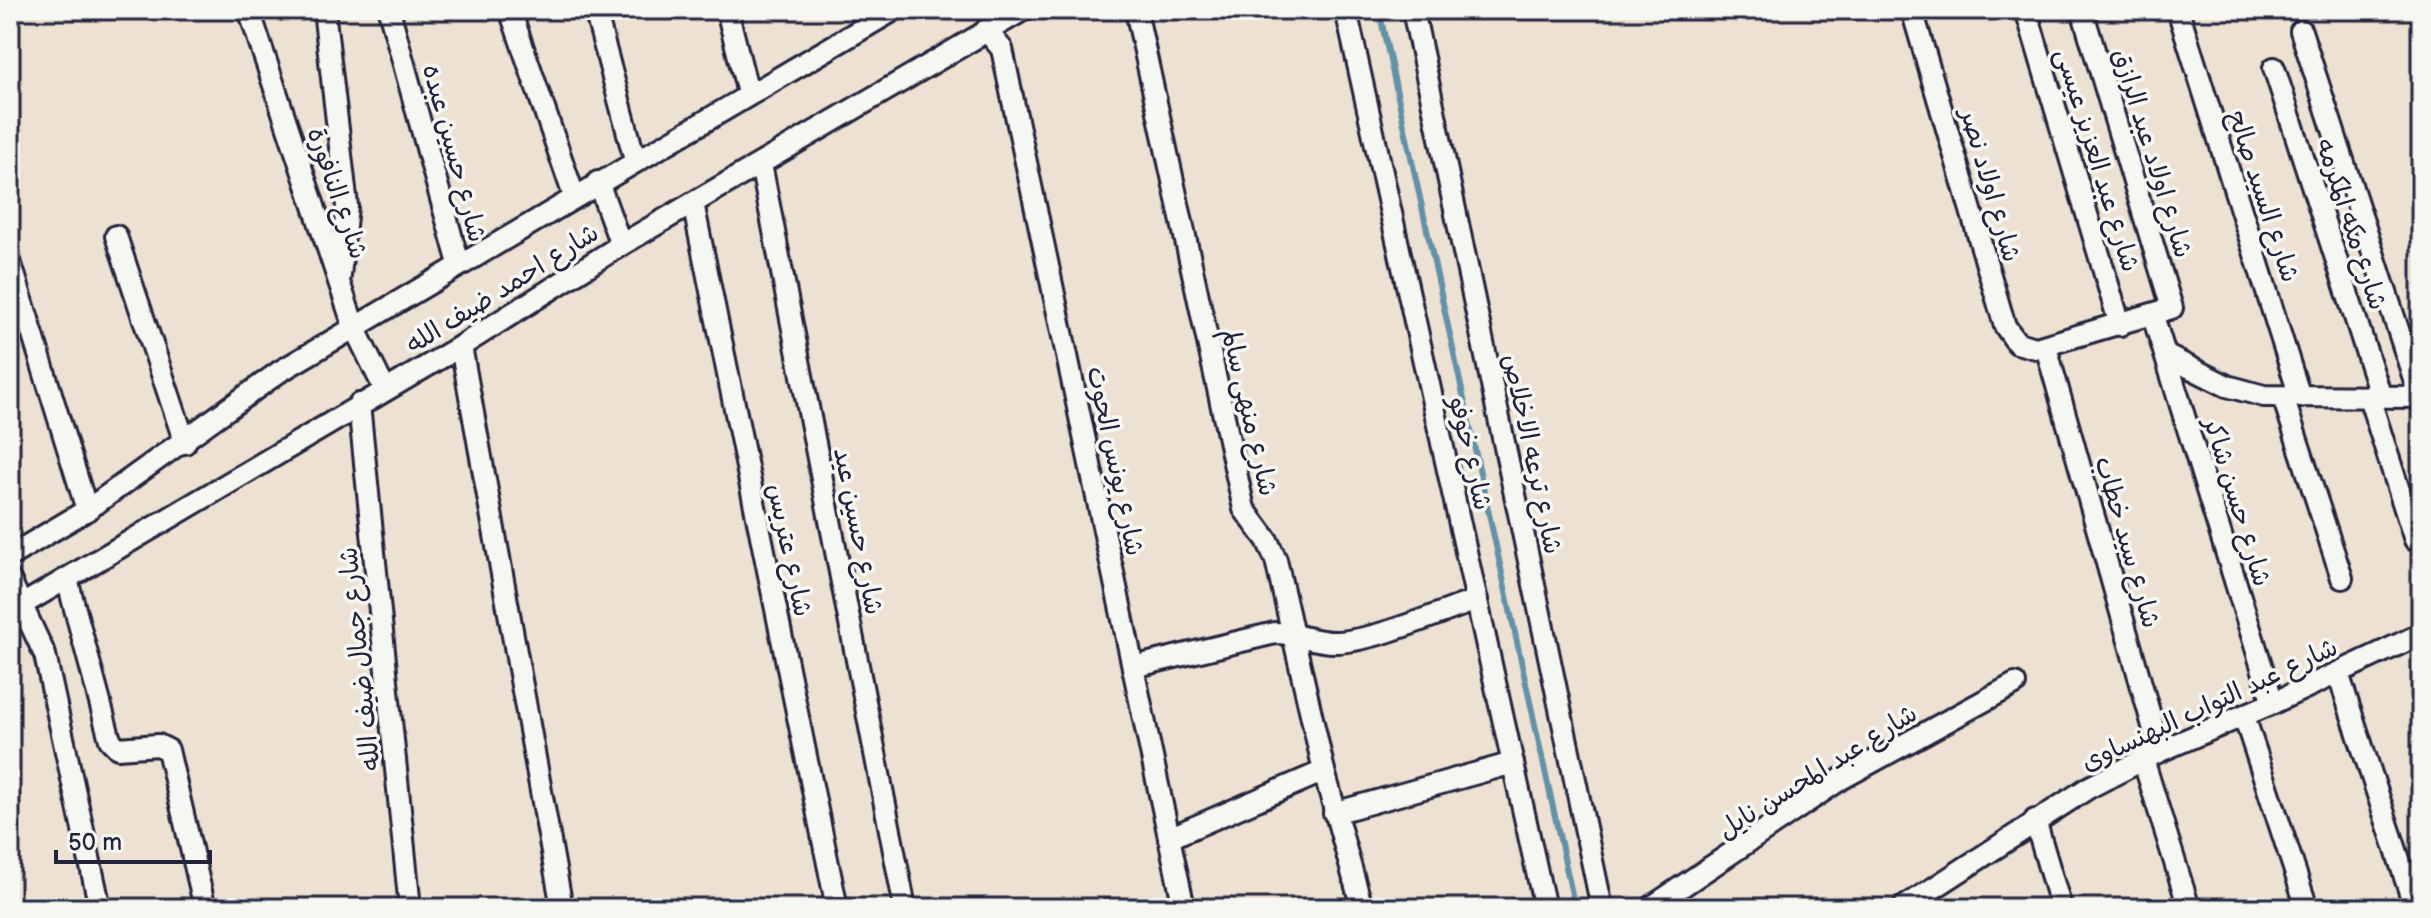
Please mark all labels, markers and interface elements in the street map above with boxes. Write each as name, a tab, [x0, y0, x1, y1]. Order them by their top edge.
street label: شارع عبد العزيز عيسى	[2047, 45, 2145, 276]
street label: شارع اولاد عبد الرازق	[2104, 45, 2198, 262]
street label: شارع حسين عبده	[414, 61, 492, 246]
street label: شارع اولاد نصر	[1951, 103, 2026, 266]
street label: شارع السيد صالح	[2219, 107, 2305, 287]
street label: شارع النافورة	[299, 124, 374, 264]
street label: شارع مكه المكرمه	[2307, 135, 2393, 314]
street label: شارع احمد ضيف الله	[401, 218, 605, 362]
street label: شارع منهى سالم	[1211, 325, 1283, 500]
street label: شارع ترعه الاخلاص	[1494, 352, 1568, 557]
street label: شارع يونس الحوت	[1078, 364, 1150, 559]
street label: شارع خوفو	[1440, 392, 1498, 514]
street label: شارع حسن شاكر	[2195, 413, 2277, 591]
street label: شارع حسين عيد	[825, 445, 889, 618]
street label: شارع سيد خطاب	[2086, 453, 2166, 632]
street label: شارع عتريس	[758, 481, 818, 620]
street label: شارع جمال ضيف الله	[333, 545, 389, 772]
street label: شارع عبد التواب البهنساوى	[2076, 632, 2343, 779]
street label: شارع عبد المحسن نايل	[1712, 698, 1924, 847]
scale bar	[56, 814, 210, 864]
text: 50 m	[68, 828, 122, 857]

